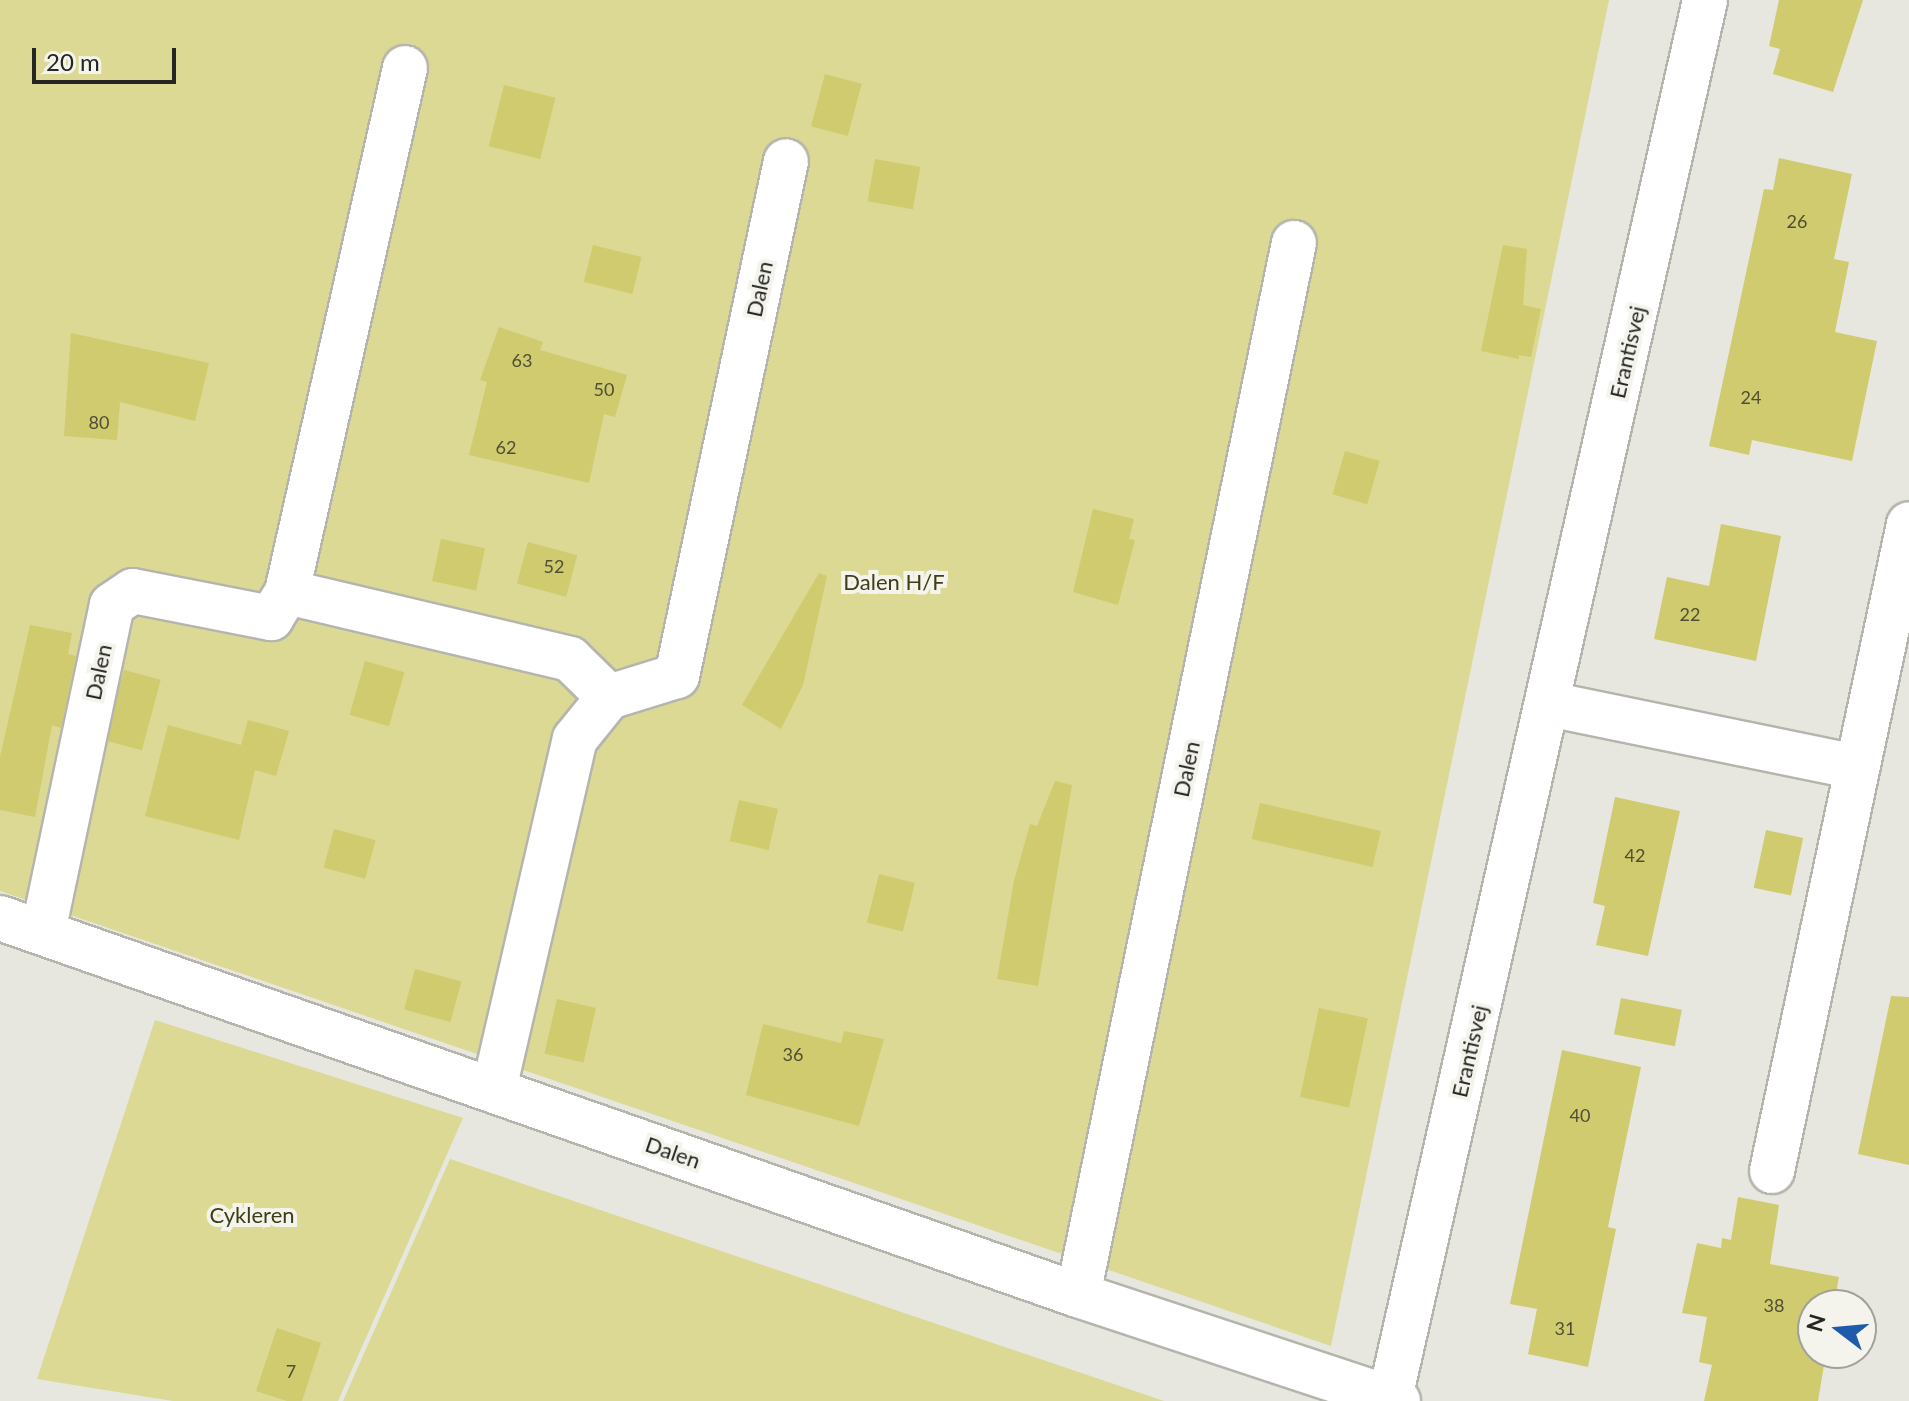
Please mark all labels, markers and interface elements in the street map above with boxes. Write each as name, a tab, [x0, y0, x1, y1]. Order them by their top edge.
scale bar	[36, 32, 180, 82]
text: 20 m	[46, 47, 100, 76]
house number: 26	[1787, 210, 1807, 232]
street label: Dalen	[740, 259, 778, 319]
street label: Erantisvej	[1604, 303, 1650, 401]
house number: 63	[512, 349, 532, 371]
house number: 50	[594, 378, 614, 400]
house number: 24	[1741, 386, 1761, 408]
house number: 80	[89, 411, 109, 433]
house number: 62	[496, 436, 516, 458]
house number: 52	[544, 555, 564, 577]
park label: Dalen H/F	[843, 569, 945, 595]
house number: 22	[1680, 603, 1700, 625]
street label: Dalen	[79, 642, 117, 702]
street label: Dalen	[1167, 739, 1205, 799]
house number: 42	[1625, 844, 1645, 866]
street label: Erantisvej	[1446, 1002, 1492, 1100]
house number: 36	[783, 1043, 803, 1065]
house number: 40	[1570, 1104, 1590, 1126]
street label: Dalen	[642, 1130, 704, 1174]
park label: Cykleren	[209, 1202, 295, 1228]
north arrow	[1797, 1289, 1877, 1369]
house number: 38	[1764, 1294, 1784, 1316]
text: N	[1800, 1311, 1831, 1335]
house number: 31	[1555, 1317, 1575, 1339]
house number: 7	[286, 1360, 296, 1382]

